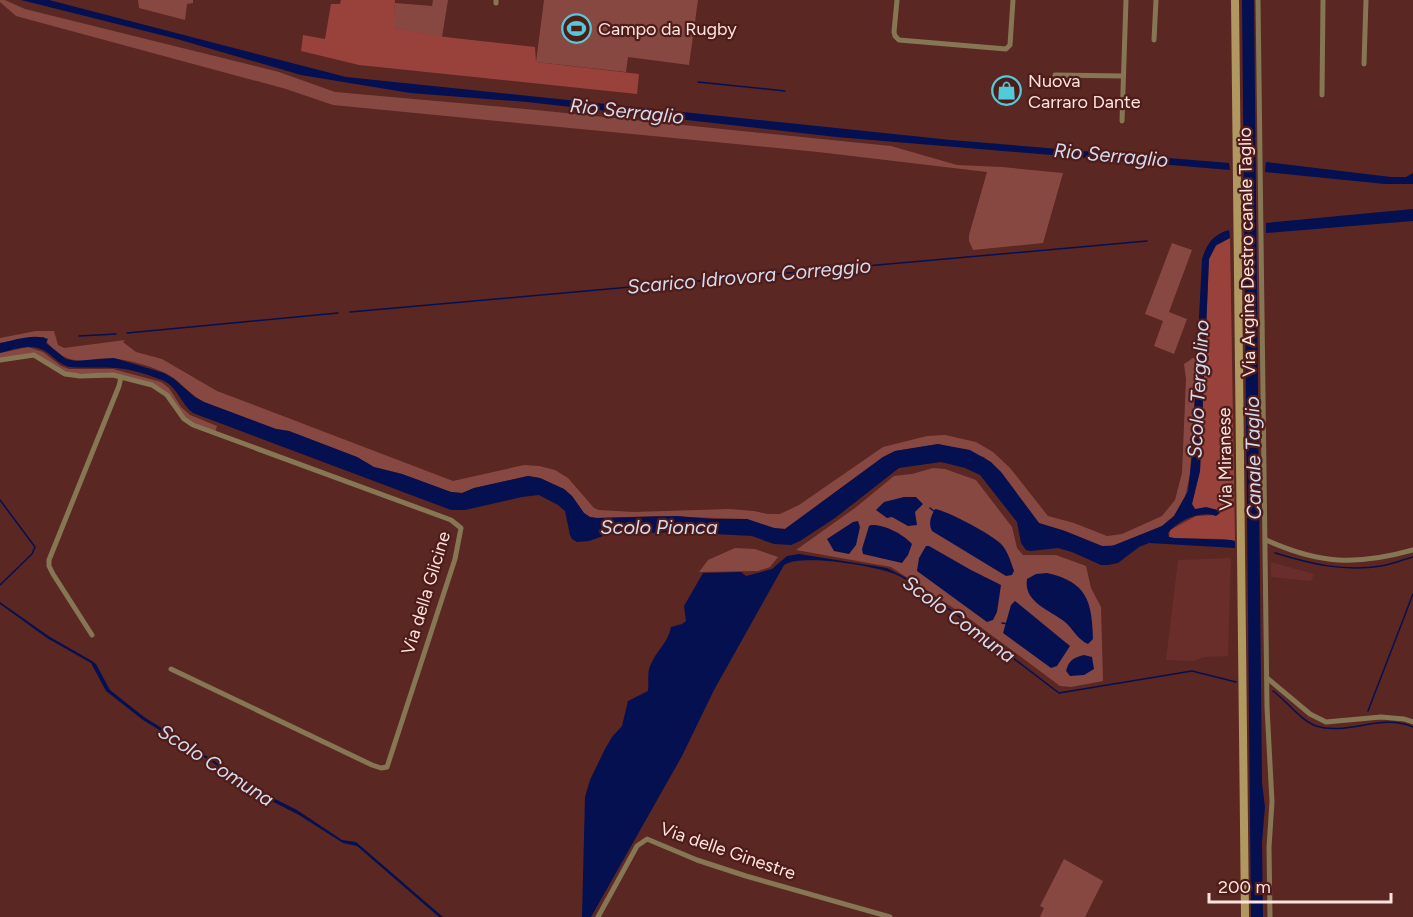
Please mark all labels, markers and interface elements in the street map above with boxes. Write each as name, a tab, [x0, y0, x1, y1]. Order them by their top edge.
sports icon: Campo da Rugby	[561, 13, 593, 45]
place label: Campo da Rugby	[598, 18, 737, 40]
place label: Nuova Carraro Dante	[1028, 70, 1141, 113]
shop icon: Nuova Carraro Dante	[991, 75, 1023, 107]
water label: Rio Serraglio	[569, 93, 686, 129]
street label: Via Argine Destro canale Taglio	[1234, 127, 1260, 377]
water label: Rio Serraglio	[1053, 138, 1170, 172]
water label: Scarico Idrovora Correggio	[626, 253, 872, 299]
water label: Scolo Tergolino	[1182, 319, 1214, 459]
water label: Canale Taglio	[1240, 396, 1266, 520]
street label: Via Miranese	[1213, 407, 1237, 511]
water label: Scolo Pionca	[600, 515, 718, 539]
street label: Via della Glicine	[397, 529, 455, 657]
water label: Scolo Comuna	[898, 570, 1020, 668]
water label: Scolo Comuna	[154, 719, 278, 811]
street label: Via delle Ginestre	[657, 818, 799, 885]
scale bar	[1209, 866, 1390, 904]
text: 200 m	[1218, 876, 1271, 898]

